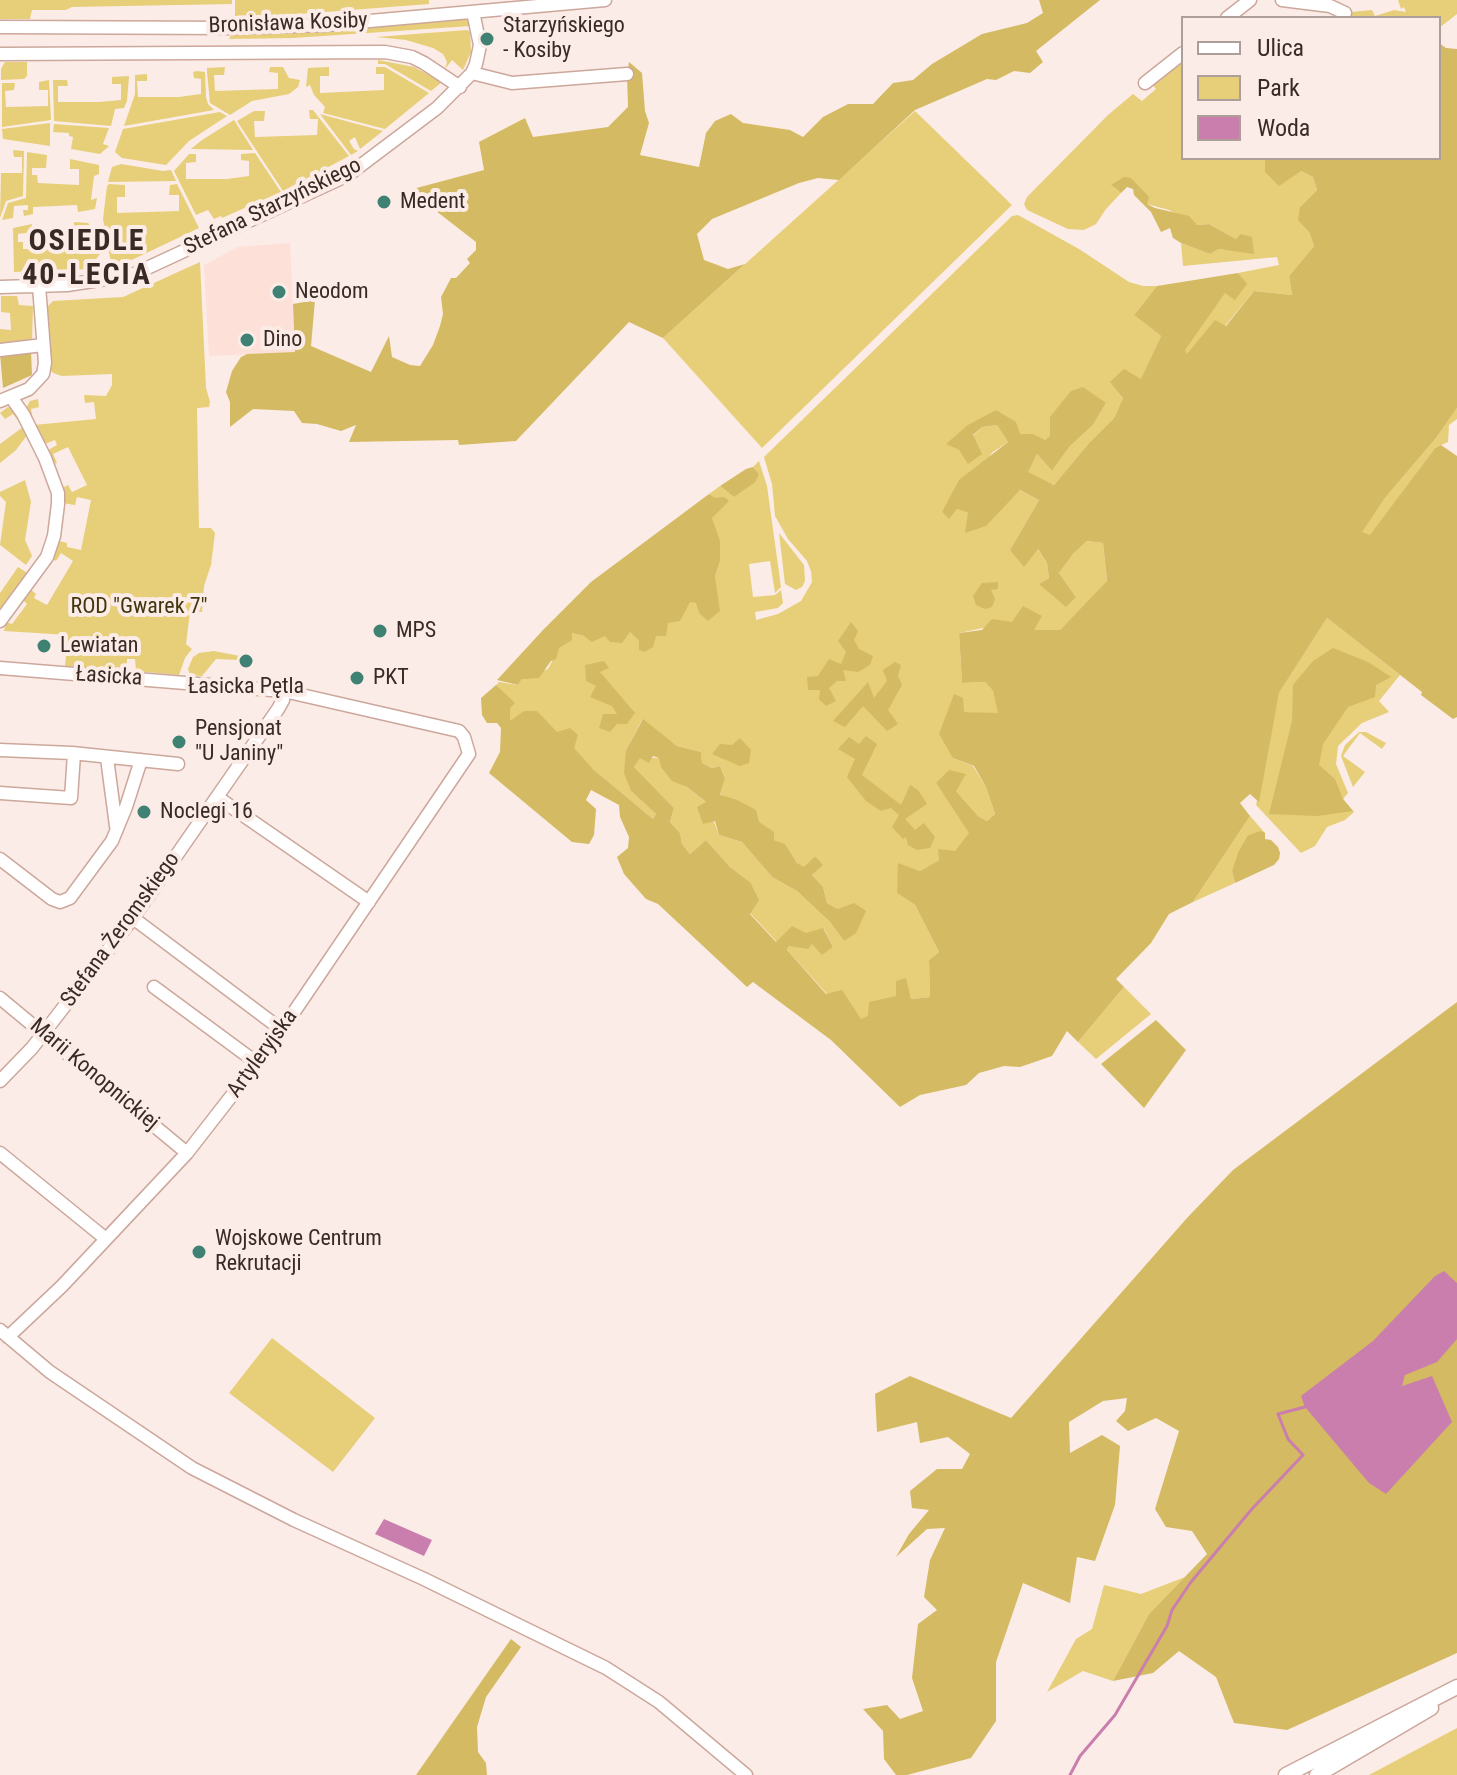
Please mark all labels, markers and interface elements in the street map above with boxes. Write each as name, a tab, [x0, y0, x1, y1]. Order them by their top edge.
street label: Bronisława Kosiby	[208, 8, 368, 40]
place label: Starzyńskiego - Kosiby	[503, 13, 625, 64]
legend	[1181, 16, 1441, 160]
marker: Starzyńskiego - Kosiby	[478, 30, 496, 48]
text: Ulica	[1257, 34, 1304, 62]
text: Park	[1257, 74, 1300, 102]
text: Woda	[1257, 114, 1310, 142]
street label: Stefana Starzyńskiego	[180, 153, 366, 261]
place label: Medent	[400, 189, 465, 215]
marker: Medent	[375, 193, 393, 211]
district label: OSIEDLE 40-LECIA	[22, 224, 152, 294]
place label: Neodom	[295, 279, 369, 305]
marker: Neodom	[270, 283, 288, 301]
place label: Dino	[263, 327, 302, 353]
marker: Dino	[238, 331, 256, 349]
park label: ROD "Gwarek 7"	[70, 594, 208, 620]
place label: MPS	[396, 618, 436, 644]
marker: MPS	[371, 622, 389, 640]
place label: Lewiatan	[60, 633, 138, 659]
marker: Lewiatan	[35, 637, 53, 655]
marker: Łasicka Pętla	[237, 652, 255, 670]
street label: Łasicka	[75, 662, 143, 692]
place label: PKT	[373, 665, 409, 691]
marker: PKT	[348, 669, 366, 687]
place label: Łasicka Pętla	[188, 674, 304, 700]
place label: Pensjonat "U Janiny"	[195, 716, 283, 768]
marker: Pensjonat "U Janiny"	[170, 733, 188, 751]
place label: Noclegi 16	[160, 799, 253, 825]
marker: Noclegi 16	[135, 803, 153, 821]
street label: Stefana Żeromskiego	[56, 847, 186, 1013]
street label: Artyleryjska	[222, 1005, 304, 1103]
street label: Marii Konopnickiej	[24, 1013, 164, 1137]
place label: Wojskowe Centrum Rekrutacji	[215, 1226, 382, 1278]
marker: Wojskowe Centrum Rekrutacji	[190, 1243, 208, 1261]

